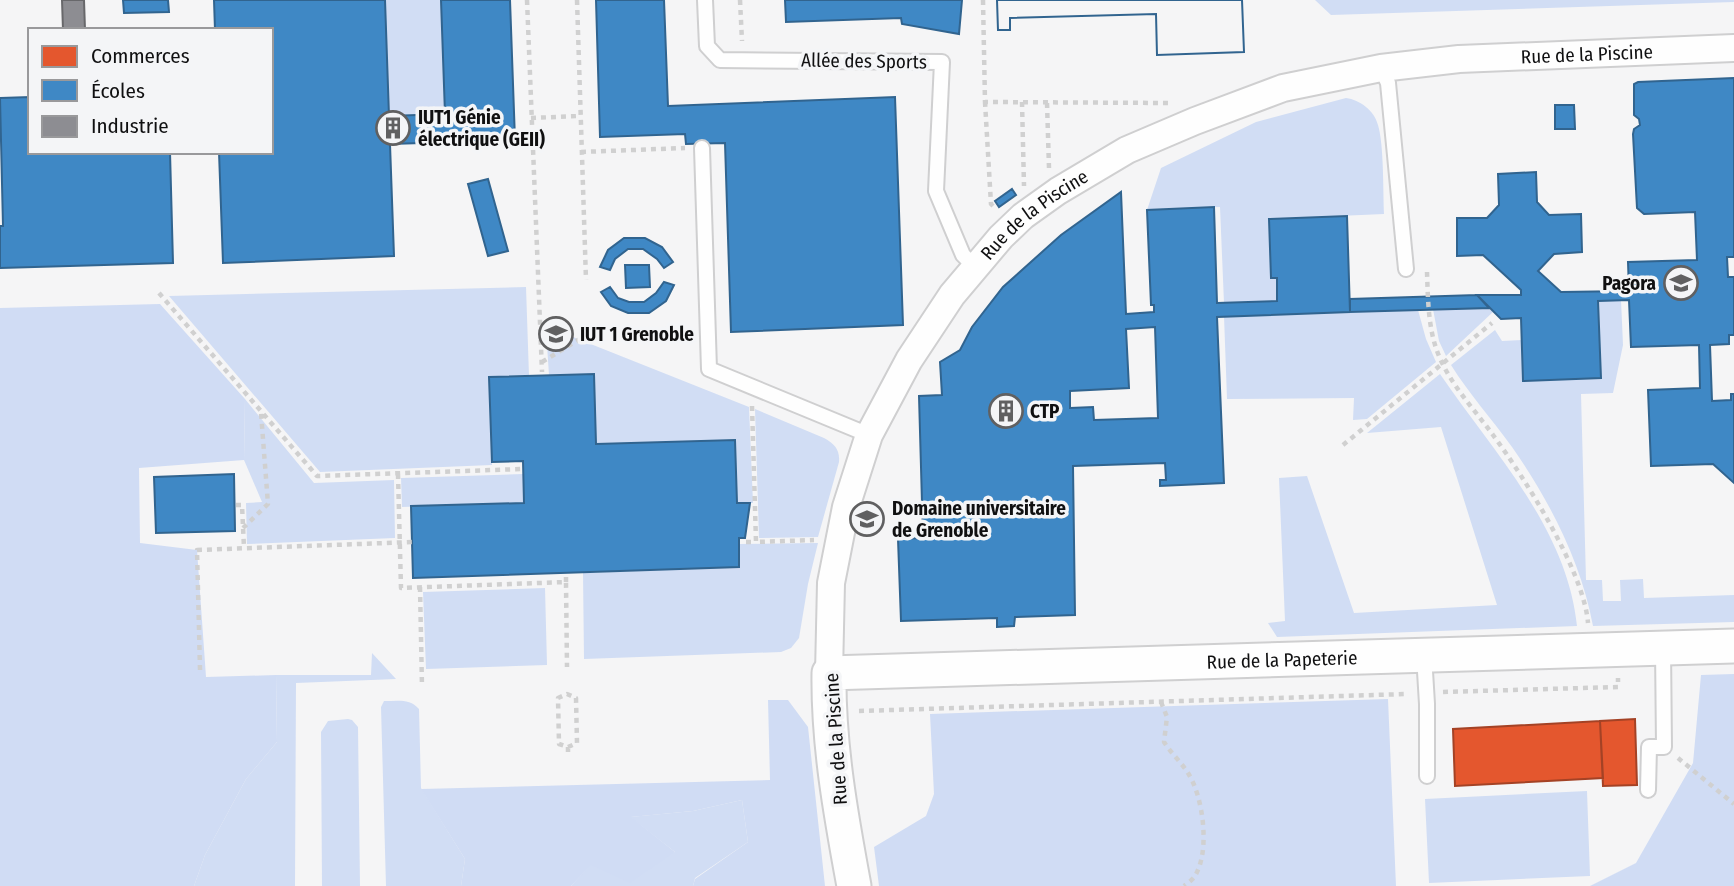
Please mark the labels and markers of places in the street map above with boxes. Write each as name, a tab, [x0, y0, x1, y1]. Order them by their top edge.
place label: IUT1 Génie électrique (GEII)	[418, 106, 545, 151]
building icon: IUT1 Génie électrique (GEII)	[374, 109, 412, 147]
school or university icon: Pagora	[1662, 264, 1700, 302]
place label: Pagora	[1602, 272, 1656, 295]
school or university icon: IUT 1 Grenoble	[537, 315, 575, 353]
place label: IUT 1 Grenoble	[580, 323, 694, 346]
building icon: CTP	[987, 392, 1025, 430]
place label: CTP	[1030, 400, 1060, 423]
place label: Domaine universitaire de Grenoble	[892, 497, 1066, 542]
school or university icon: Domaine universitaire de Grenoble	[848, 500, 886, 538]

